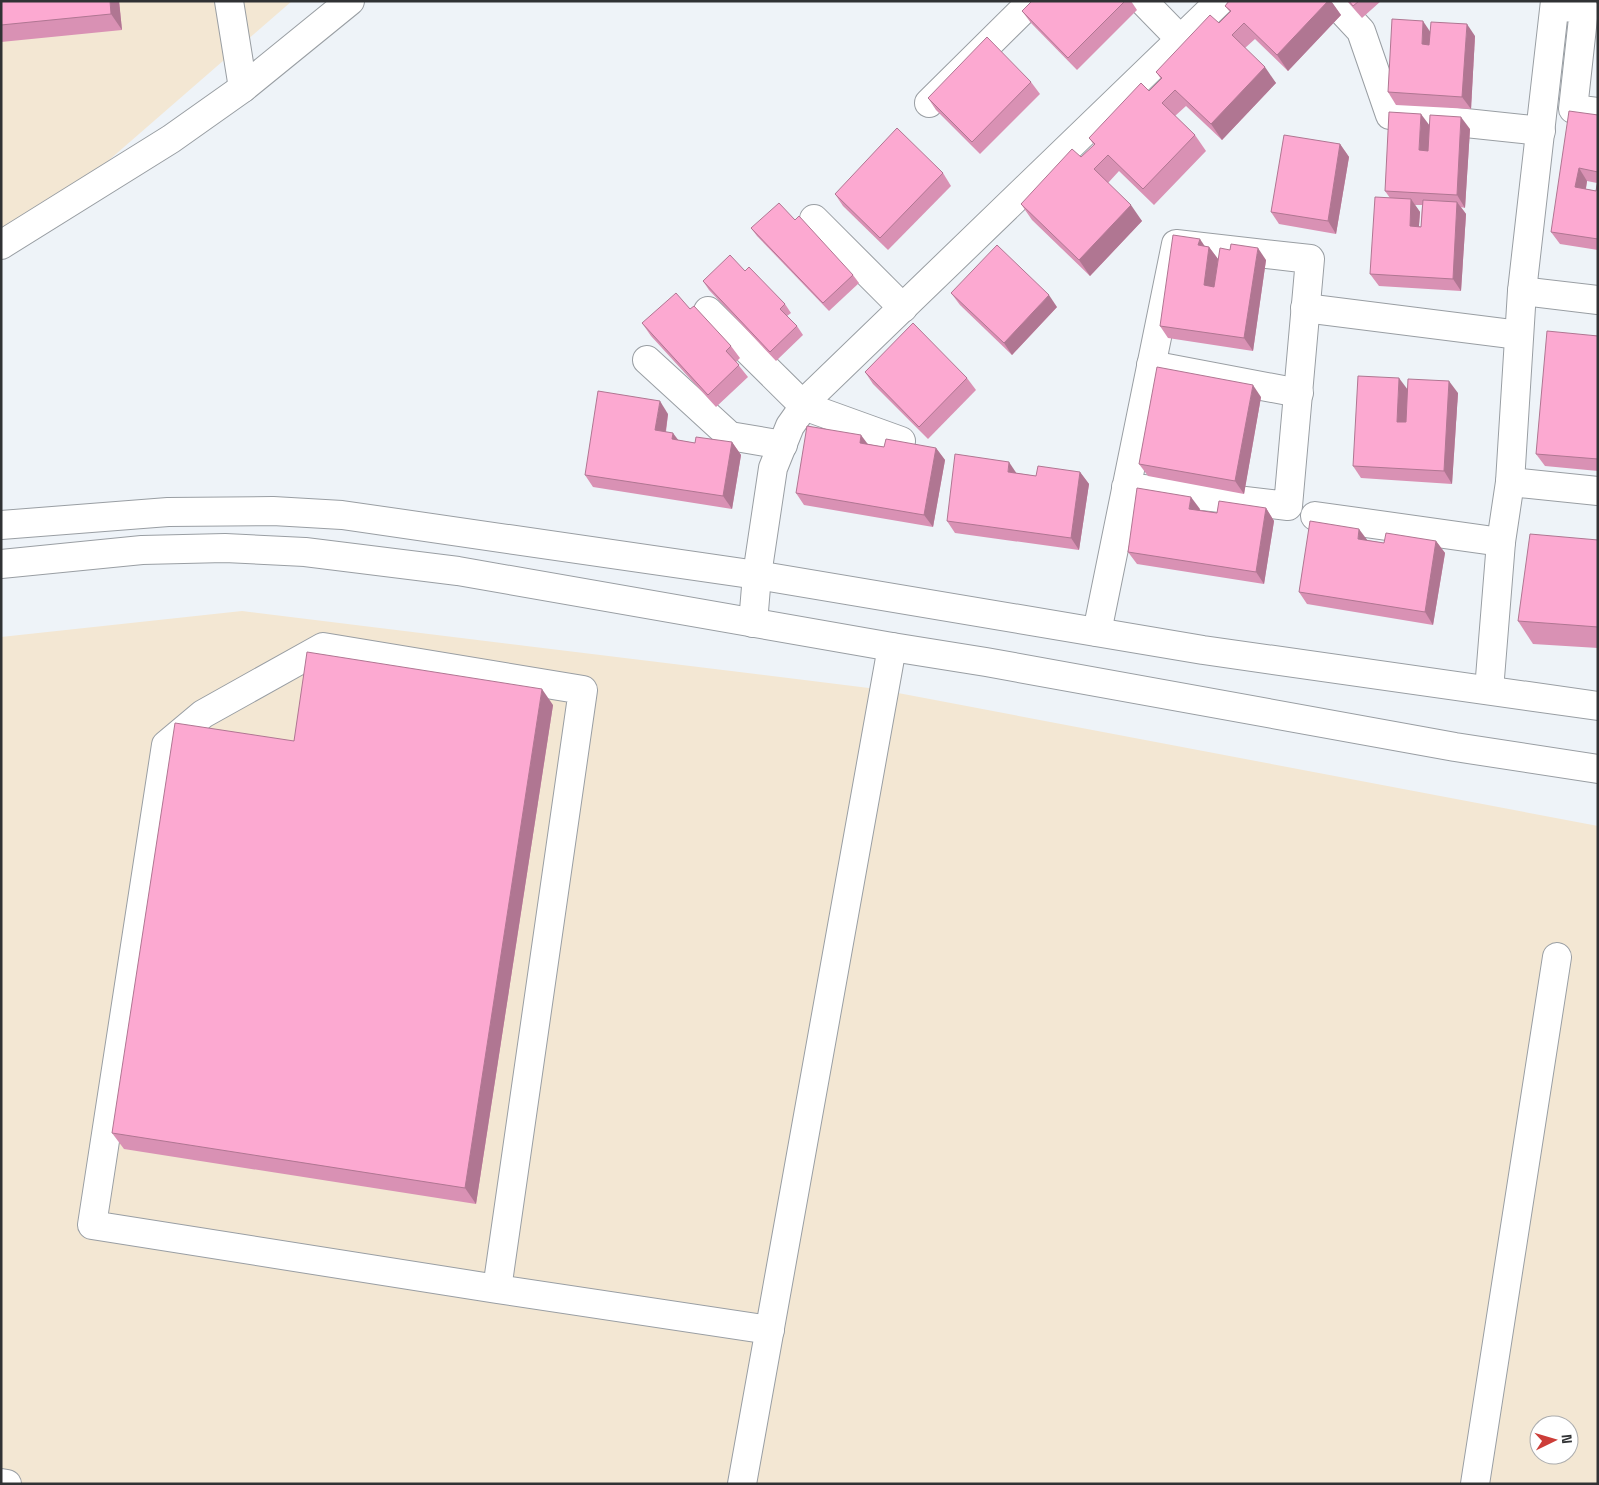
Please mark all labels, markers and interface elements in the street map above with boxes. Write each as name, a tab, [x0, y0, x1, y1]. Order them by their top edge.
north arrow	[1529, 1415, 1579, 1465]
text: N	[1558, 1433, 1576, 1444]

